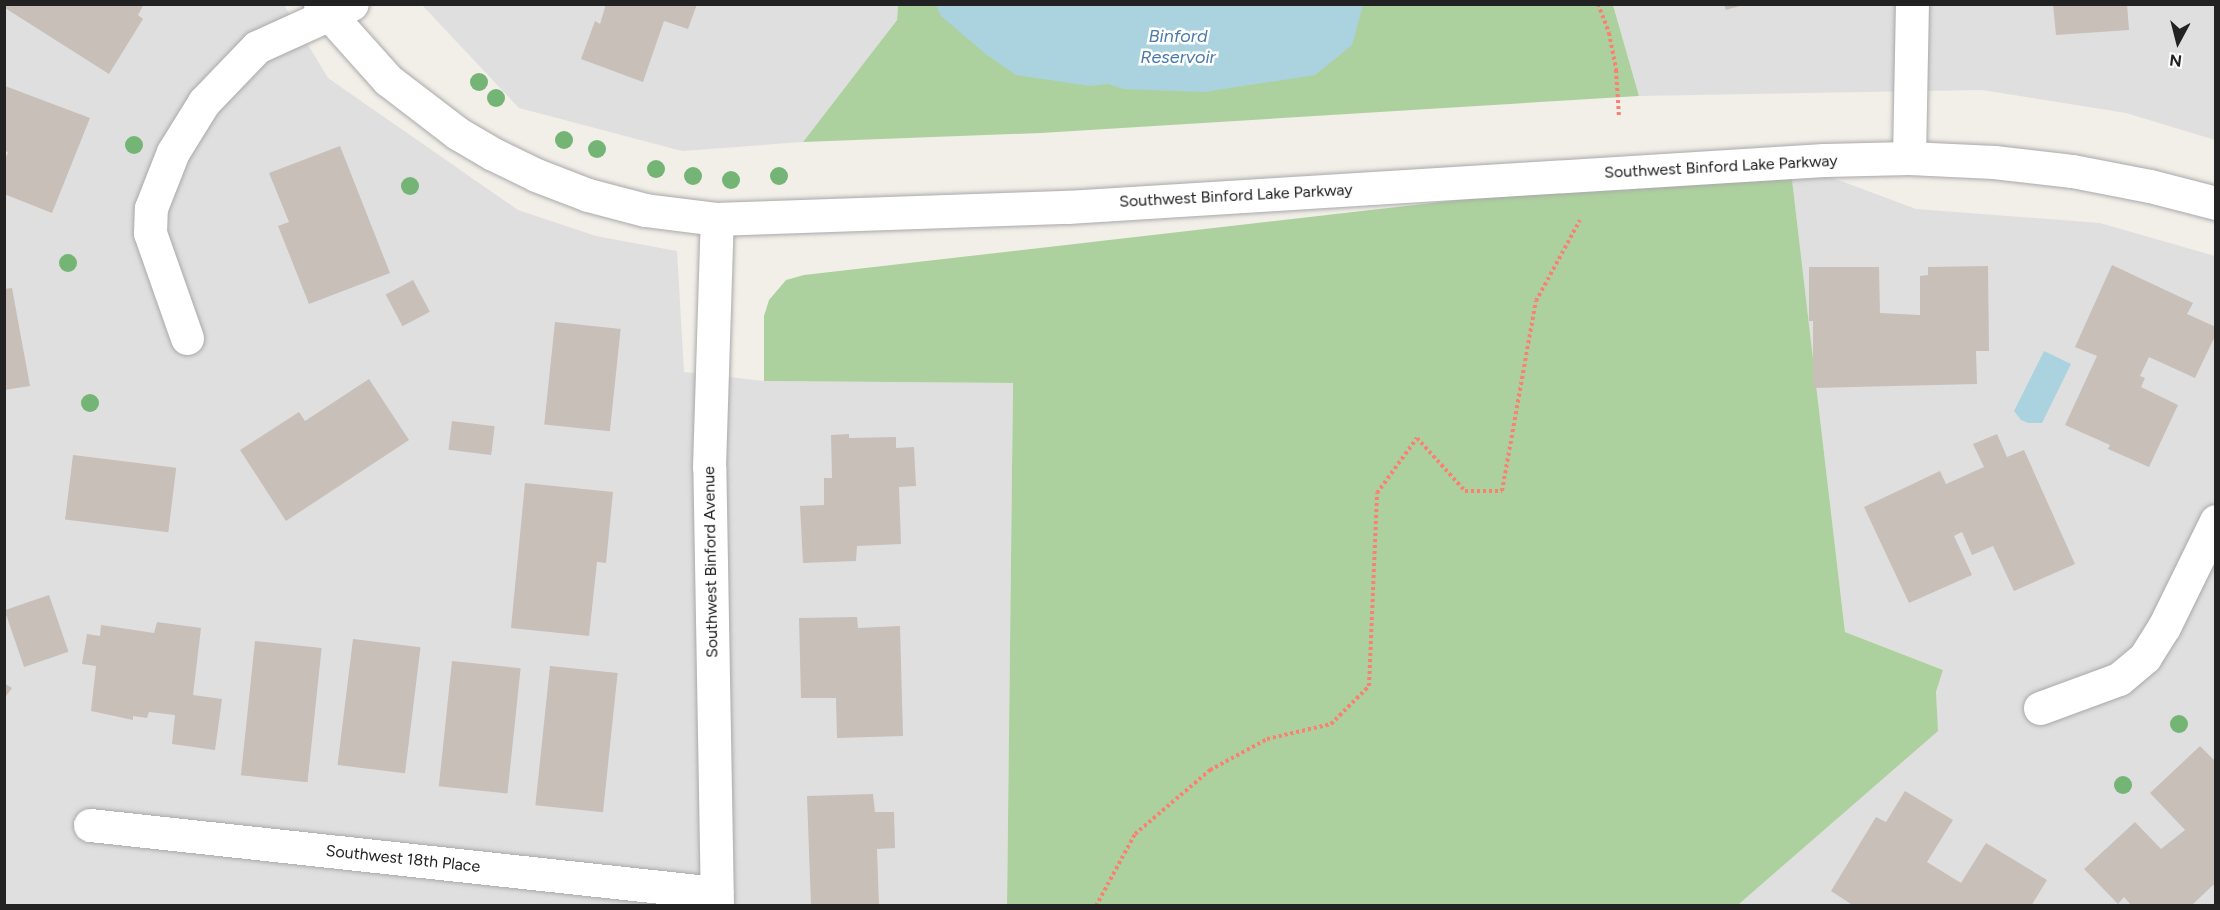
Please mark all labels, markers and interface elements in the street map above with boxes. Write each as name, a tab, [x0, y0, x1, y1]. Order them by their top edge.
north arrow	[2148, 12, 2208, 72]
water label: Binford Reservoir	[1140, 26, 1216, 68]
text: N	[2168, 50, 2183, 71]
street label: Southwest Binford Lake Parkway	[1604, 151, 1838, 183]
street label: Southwest Binford Lake Parkway	[1119, 180, 1353, 212]
street label: Southwest Binford Avenue	[700, 466, 722, 658]
street label: Southwest 18th Place	[325, 841, 481, 877]

